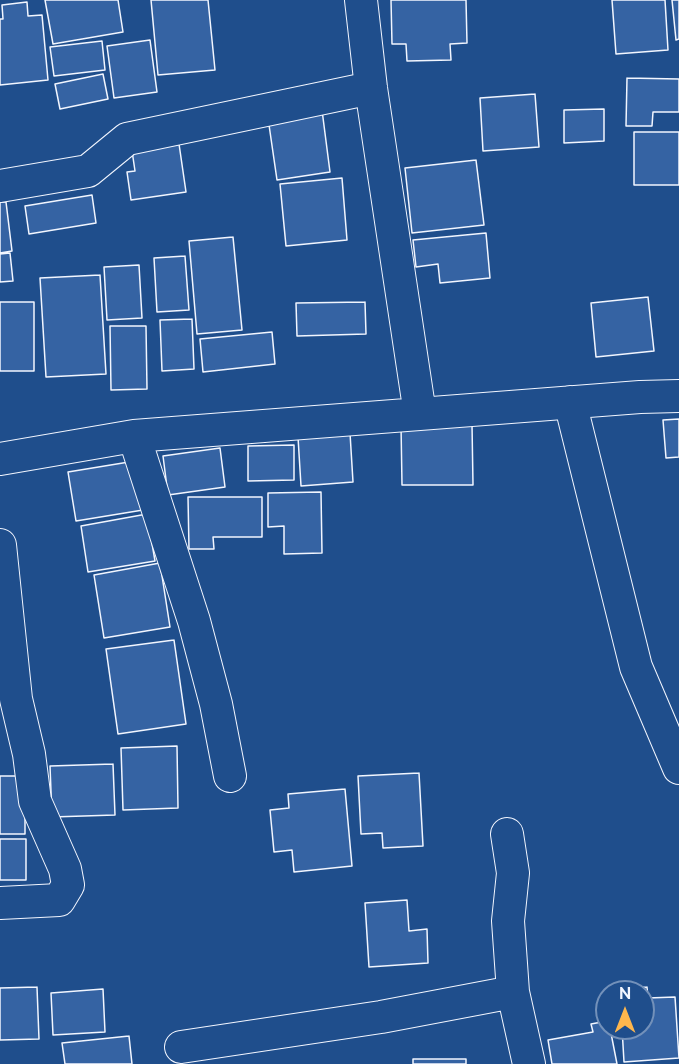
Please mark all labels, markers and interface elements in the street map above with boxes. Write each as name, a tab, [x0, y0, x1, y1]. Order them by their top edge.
north arrow	[595, 980, 655, 1040]
text: N	[619, 984, 631, 1003]

